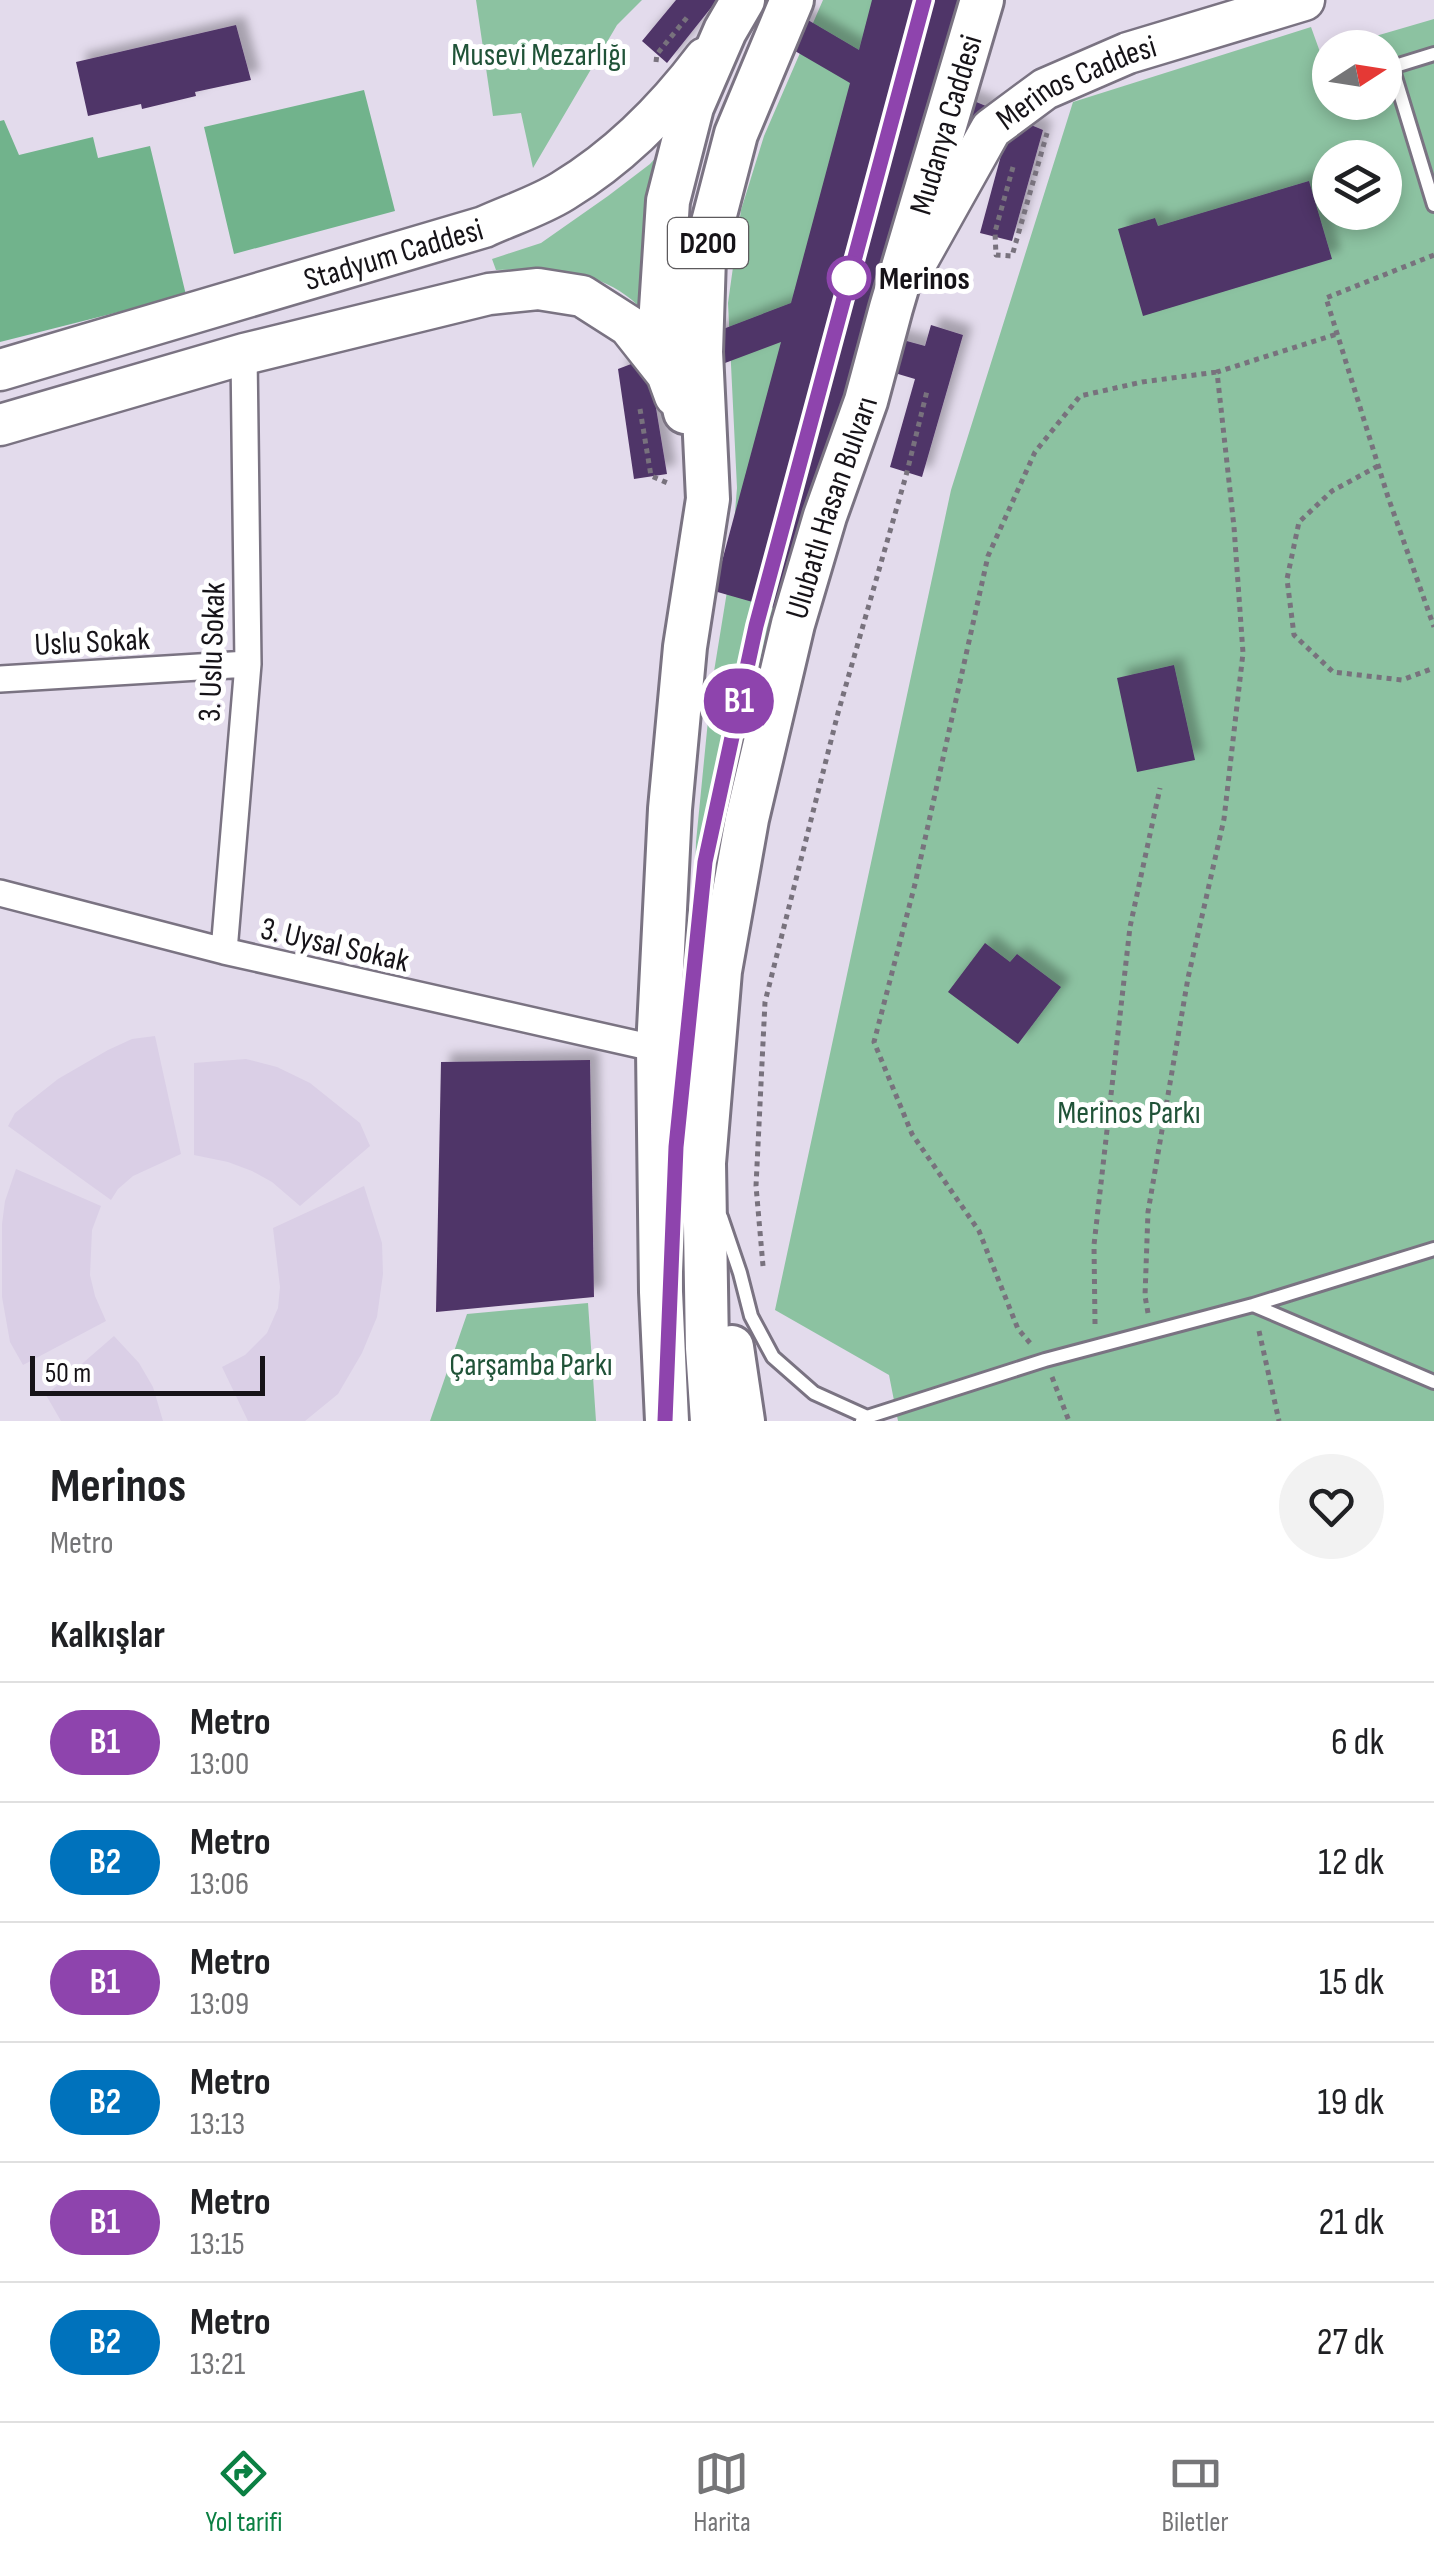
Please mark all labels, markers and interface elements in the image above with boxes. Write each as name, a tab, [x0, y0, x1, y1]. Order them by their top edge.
street label: Merinos Caddesi	[989, 28, 1161, 139]
street label: Mudanya Caddesi	[902, 30, 992, 219]
north arrow	[1312, 30, 1402, 120]
map controls	[1312, 30, 1402, 230]
park label: Musevi Mezarlığı	[451, 36, 627, 75]
button: layers	[1312, 140, 1402, 230]
street label: Stadyum Caddesi	[300, 210, 488, 300]
road number: D200	[668, 218, 748, 268]
marker: Merinos	[828, 257, 870, 299]
place label: Merinos	[879, 260, 970, 299]
street label: Ulubatlı Hasan Bulvarı	[778, 393, 887, 624]
street label: 3. Uslu Sokak	[191, 581, 234, 723]
street label: Uslu Sokak	[33, 620, 151, 665]
line badge: B1	[694, 668, 784, 734]
text: B1	[724, 680, 754, 723]
street label: 3. Uysal Sokak	[257, 909, 413, 981]
park label: Merinos Parkı	[1057, 1094, 1201, 1133]
park label: Çarşamba Parkı	[449, 1346, 613, 1385]
scale bar	[30, 1351, 265, 1396]
text: 50 m	[45, 1357, 91, 1390]
button: heart	[1279, 1454, 1384, 1559]
text: Merinos	[50, 1458, 186, 1515]
text: Metro	[50, 1524, 114, 1563]
text: Kalkışlar	[50, 1613, 165, 1658]
text: Metro	[190, 1700, 271, 1745]
text: 6 dk	[1331, 1720, 1384, 1765]
text: B1	[90, 1721, 120, 1764]
text: 13:00	[190, 1745, 249, 1784]
text: Metro	[190, 1820, 271, 1865]
text: 12 dk	[1318, 1840, 1384, 1885]
text: B2	[89, 1841, 121, 1884]
text: 13:06	[190, 1865, 249, 1904]
text: Metro	[190, 1940, 271, 1985]
text: 15 dk	[1319, 1960, 1384, 2005]
text: B1	[90, 1961, 120, 2004]
text: 13:09	[190, 1985, 249, 2024]
text: Metro	[190, 2060, 271, 2105]
text: 19 dk	[1317, 2080, 1384, 2125]
text: B2	[89, 2081, 121, 2124]
text: 13:13	[190, 2105, 245, 2144]
text: Metro	[190, 2180, 271, 2225]
text: 21 dk	[1319, 2200, 1384, 2245]
text: B1	[90, 2201, 120, 2244]
text: 13:15	[190, 2225, 245, 2264]
text: Metro	[190, 2300, 271, 2345]
text: 27 dk	[1317, 2320, 1384, 2365]
text: B2	[89, 2321, 121, 2364]
text: 13:21	[190, 2345, 245, 2384]
tab: Yol tarifi	[205, 2446, 282, 2539]
tab: Harita	[693, 2446, 751, 2539]
tab: Biletler	[1161, 2446, 1229, 2539]

